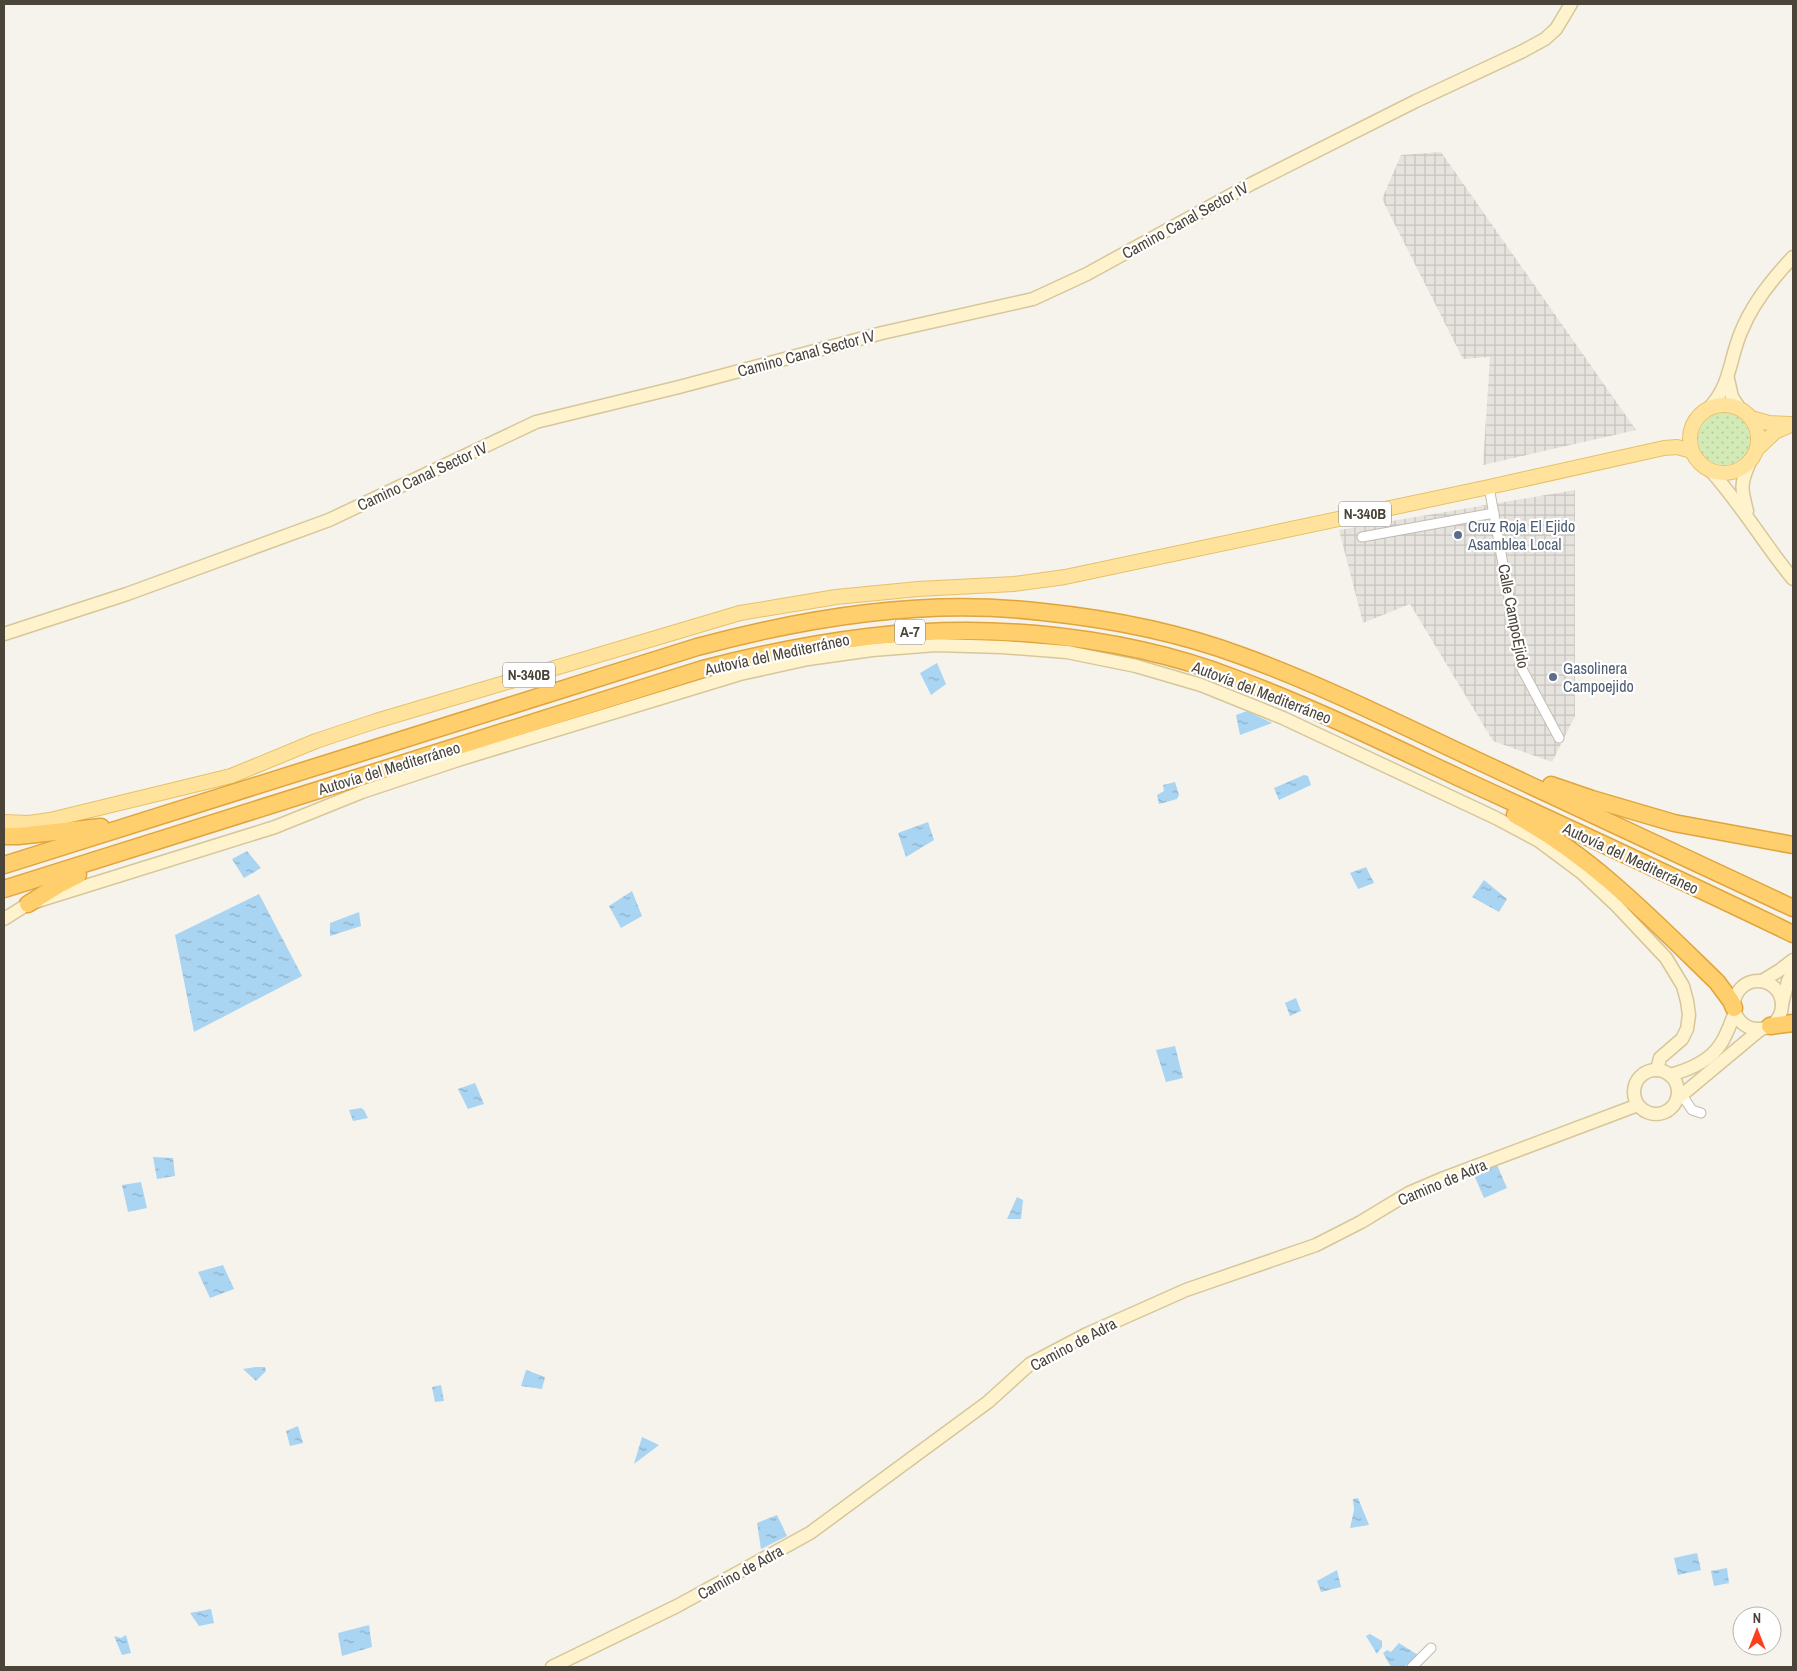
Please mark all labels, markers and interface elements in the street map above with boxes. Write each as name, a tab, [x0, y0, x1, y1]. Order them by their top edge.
street label: Camino Canal Sector IV	[1118, 176, 1252, 264]
street label: Camino Canal Sector IV	[735, 324, 877, 382]
street label: Camino Canal Sector IV	[353, 436, 491, 516]
road number: N-340B	[1339, 502, 1391, 526]
place label: Cruz Roja El Ejido Asamblea Local	[1467, 515, 1575, 555]
marker: Cruz Roja El Ejido Asamblea Local	[1452, 529, 1464, 541]
street label: Calle CampoEjido	[1493, 562, 1535, 670]
road number: A-7	[895, 620, 925, 644]
street label: Autovía del Mediterráneo	[702, 628, 851, 680]
street label: Autovía del Mediterráneo	[1188, 655, 1335, 729]
place label: Gasolinera Campoejido	[1563, 657, 1634, 697]
road number: N-340B	[503, 662, 555, 688]
marker: Gasolinera Campoejido	[1547, 671, 1559, 683]
street label: Autovía del Mediterráneo	[314, 736, 463, 800]
street label: Autovía del Mediterráneo	[1559, 816, 1702, 899]
street label: Camino de Adra	[1394, 1153, 1491, 1211]
street label: Camino de Adra	[1026, 1312, 1121, 1376]
street label: Camino de Adra	[693, 1539, 787, 1605]
north arrow	[1732, 1606, 1782, 1656]
text: N	[1753, 1609, 1761, 1627]

